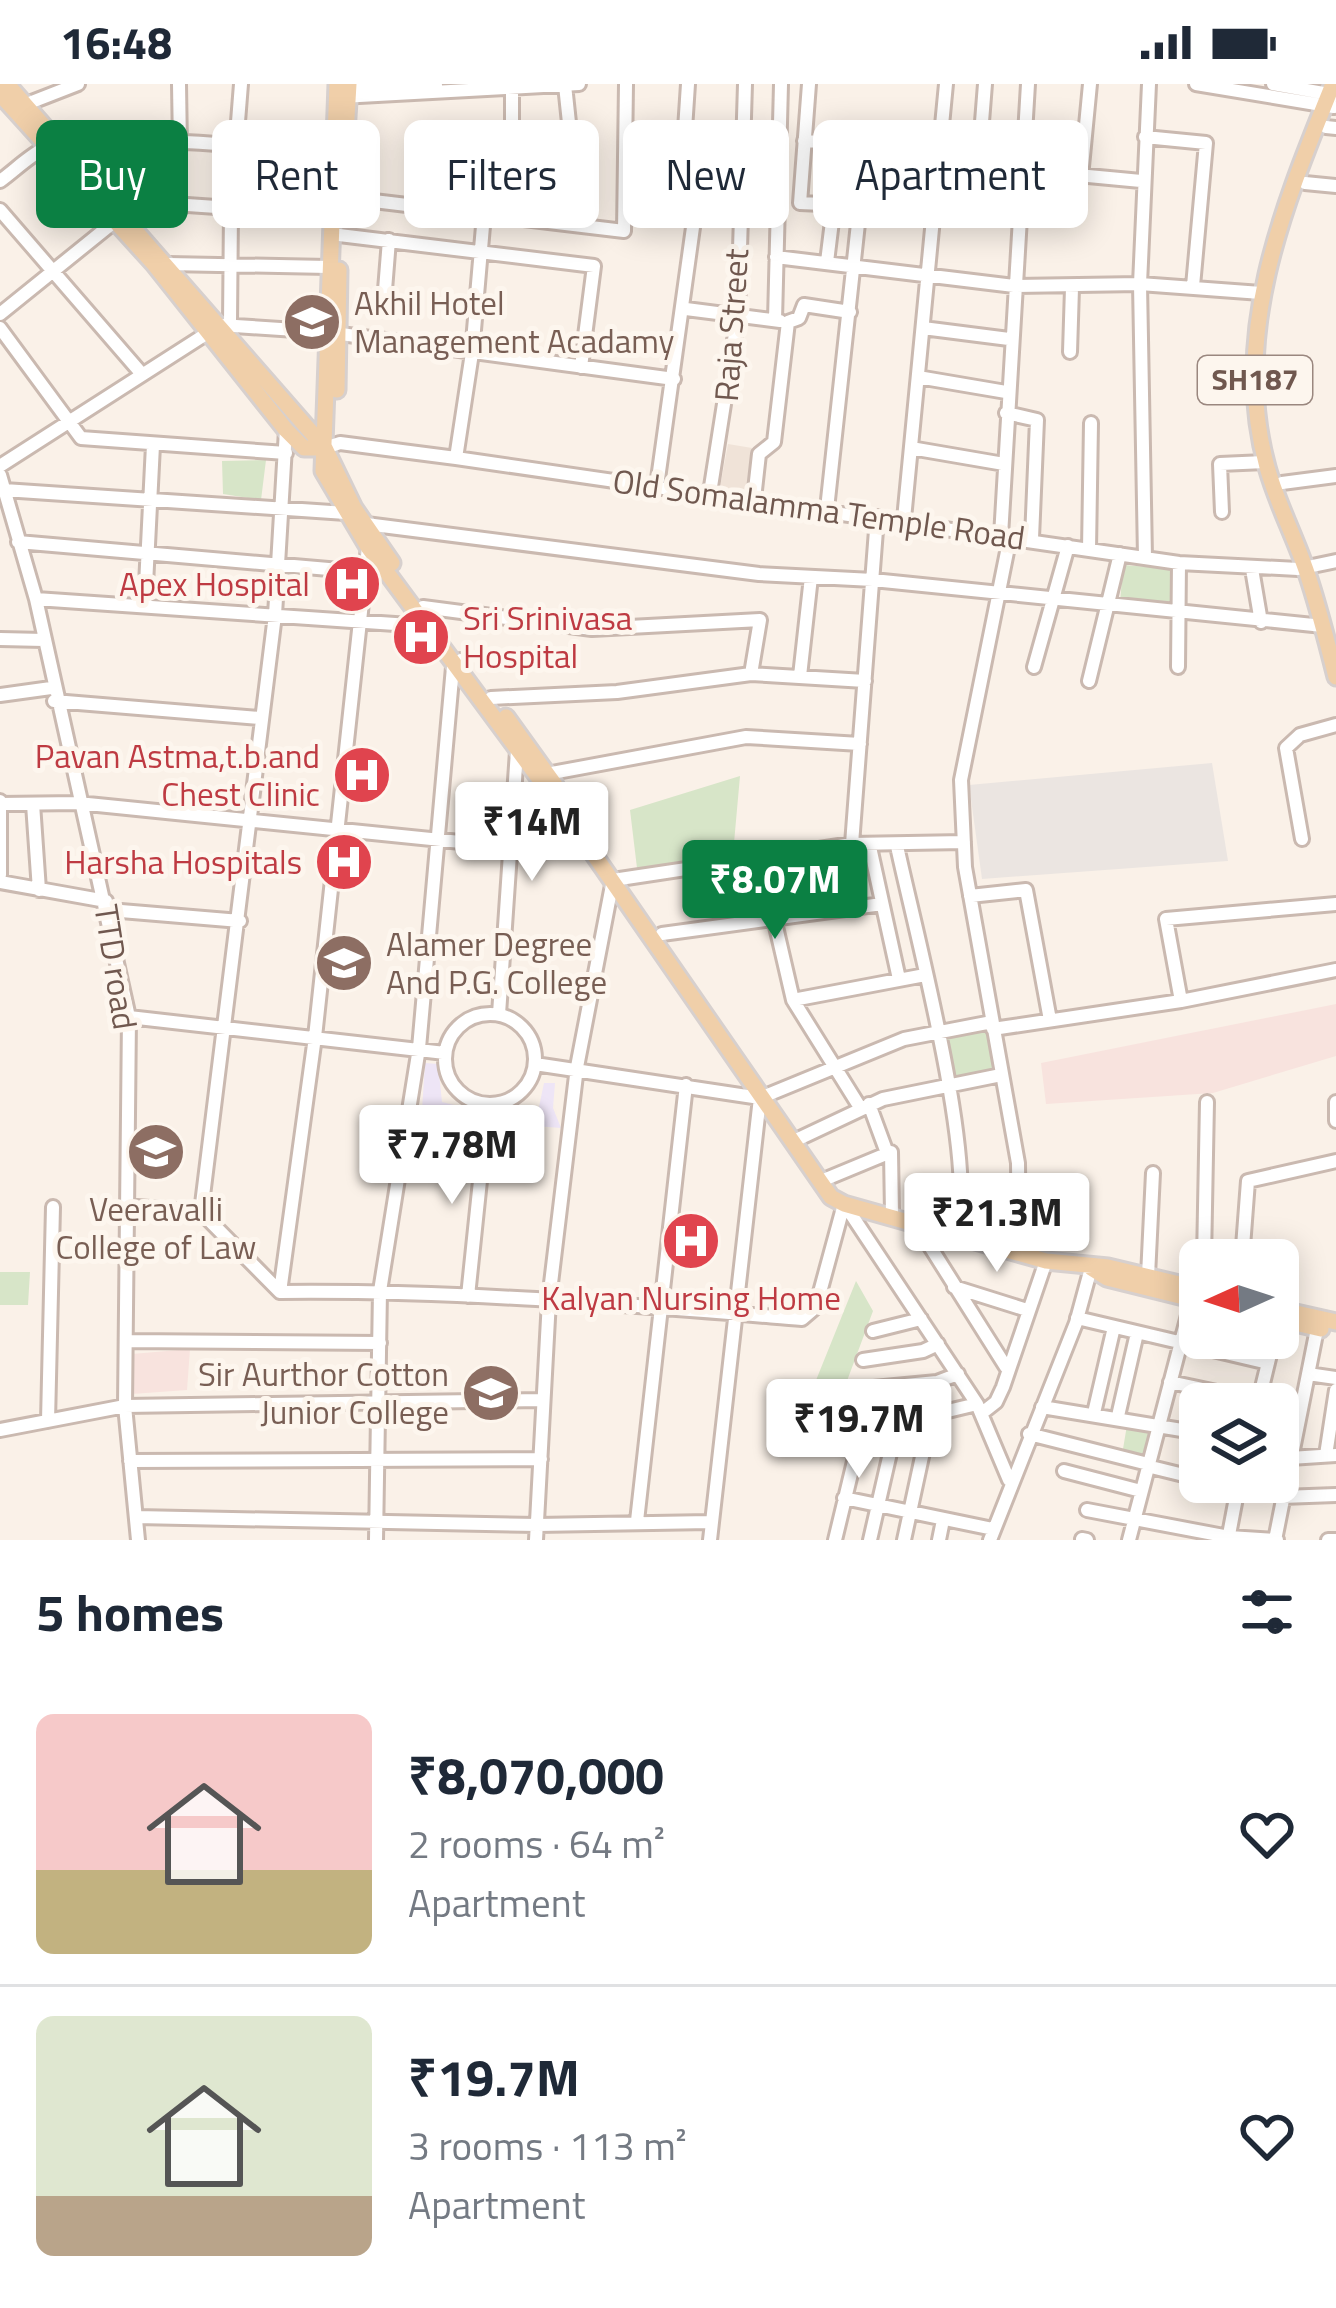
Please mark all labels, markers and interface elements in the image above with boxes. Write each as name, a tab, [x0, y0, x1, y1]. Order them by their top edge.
text: 16:48	[60, 8, 172, 76]
chip: Buy	[36, 120, 188, 228]
chip: Rent	[212, 120, 380, 228]
chip: Filters	[404, 120, 599, 228]
chip: New	[623, 120, 789, 228]
chip: Apartment	[813, 120, 1088, 228]
street label: Raja Street	[701, 247, 761, 403]
place label: Akhil Hotel Management Acadamy	[354, 278, 675, 366]
school or university icon: Akhil Hotel Management Acadamy	[281, 291, 343, 353]
road number: SH187	[1198, 356, 1312, 404]
street label: Old Somalamma Temple Road	[610, 455, 1028, 563]
hospital icon: Apex Hospital	[321, 553, 383, 615]
place label: Apex Hospital	[119, 559, 310, 609]
place label: Sri Srinivasa Hospital	[463, 593, 632, 681]
hospital icon: Sri Srinivasa Hospital	[390, 606, 452, 668]
place label: Pavan Astma,t.b.and Chest Clinic	[35, 731, 320, 819]
hospital icon: Pavan Astma,t.b.and Chest Clinic	[331, 744, 393, 806]
pin: ₹14M	[461, 782, 603, 884]
text: ₹14M	[482, 791, 582, 850]
hospital icon: Harsha Hospitals	[313, 831, 375, 893]
place label: Harsha Hospitals	[64, 837, 302, 887]
pin: ₹8.07M	[677, 840, 873, 942]
text: ₹8.07M	[709, 849, 841, 908]
street label: TTD road	[81, 901, 151, 1033]
place label: Alamer Degree And P.G. College	[386, 919, 607, 1007]
school or university icon: Alamer Degree And P.G. College	[313, 932, 375, 994]
pin: ₹7.78M	[354, 1105, 550, 1207]
text: ₹7.78M	[386, 1114, 518, 1173]
school or university icon: Veeravalli College of Law	[125, 1121, 187, 1183]
pin: ₹21.3M	[899, 1173, 1095, 1275]
text: ₹21.3M	[931, 1182, 1063, 1241]
place label: Veeravalli College of Law	[56, 1184, 256, 1272]
hospital icon: Kalyan Nursing Home	[660, 1210, 722, 1272]
north arrow	[1179, 1239, 1299, 1359]
map controls	[1179, 1239, 1299, 1503]
place label: Kalyan Nursing Home	[541, 1273, 841, 1323]
place label: Sir Aurthor Cotton Junior College	[198, 1349, 449, 1437]
school or university icon: Sir Aurthor Cotton Junior College	[460, 1362, 522, 1424]
pin: ₹19.7M	[761, 1379, 957, 1481]
button: layers	[1179, 1383, 1299, 1503]
text: ₹19.7M	[793, 1388, 925, 1447]
text: 5 homes	[36, 1573, 224, 1651]
icon: filters	[1234, 1579, 1300, 1645]
text: ₹8,070,000	[408, 1736, 664, 1814]
icon: home	[132, 1762, 276, 1906]
icon: heart	[1234, 1801, 1300, 1867]
text: 2 rooms · 64 m²	[408, 1814, 665, 1873]
text: Apartment	[408, 1873, 585, 1932]
text: ₹19.7M	[408, 2038, 580, 2116]
icon: home	[132, 2064, 276, 2208]
icon: heart	[1234, 2103, 1300, 2169]
text: 3 rooms · 113 m²	[408, 2116, 687, 2175]
text: Apartment	[408, 2175, 585, 2234]

